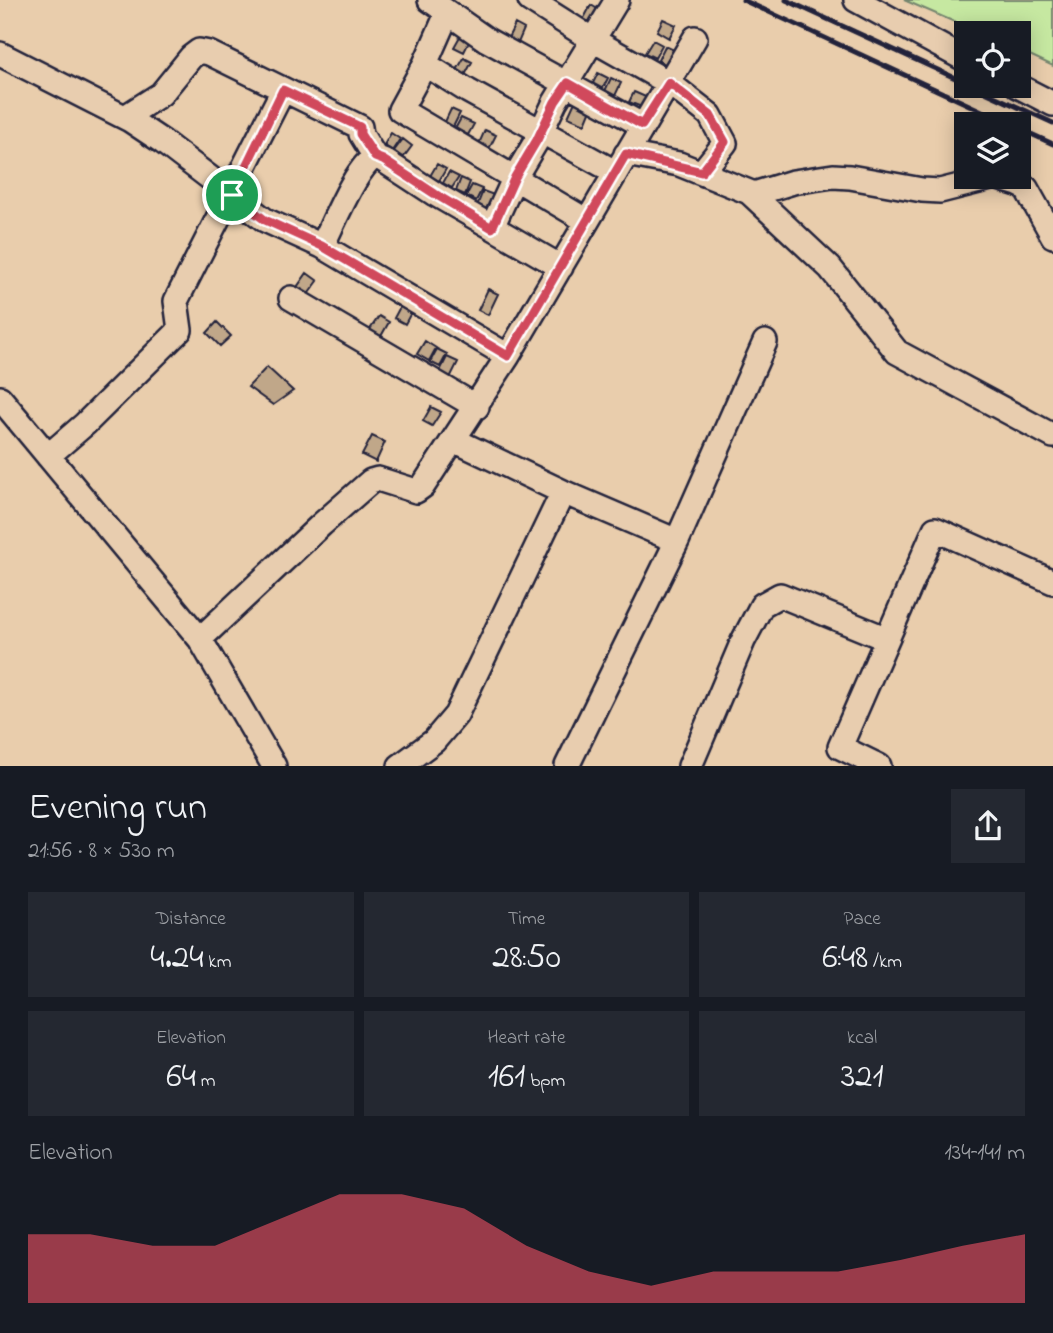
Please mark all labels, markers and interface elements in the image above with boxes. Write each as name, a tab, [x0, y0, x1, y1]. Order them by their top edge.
map controls	[954, 21, 1031, 189]
button: locate	[954, 21, 1031, 98]
button: layers	[954, 112, 1031, 189]
pin	[202, 165, 262, 225]
icon: arrive	[213, 176, 251, 214]
text: Evening run	[28, 781, 207, 837]
button: share	[951, 789, 1025, 863]
text: 21:56 · 8 × 530 m	[28, 835, 175, 868]
text: Distance	[156, 906, 226, 933]
text: Time	[508, 906, 545, 933]
text: Pace	[844, 906, 881, 933]
text: 4.24	[150, 933, 204, 984]
text: 28:50	[492, 933, 561, 984]
text: 6:48	[822, 933, 868, 984]
text: km	[204, 949, 231, 976]
text: /km	[868, 949, 902, 976]
text: Elevation	[156, 1025, 226, 1052]
text: Heart rate	[488, 1025, 565, 1052]
text: kcal	[847, 1025, 877, 1052]
text: 64	[166, 1052, 196, 1103]
text: 161	[488, 1052, 525, 1103]
text: 321	[841, 1052, 884, 1103]
text: m	[196, 1068, 215, 1095]
text: bpm	[525, 1068, 565, 1095]
text: Elevation	[28, 1137, 113, 1170]
text: 134–141 m	[944, 1137, 1025, 1170]

